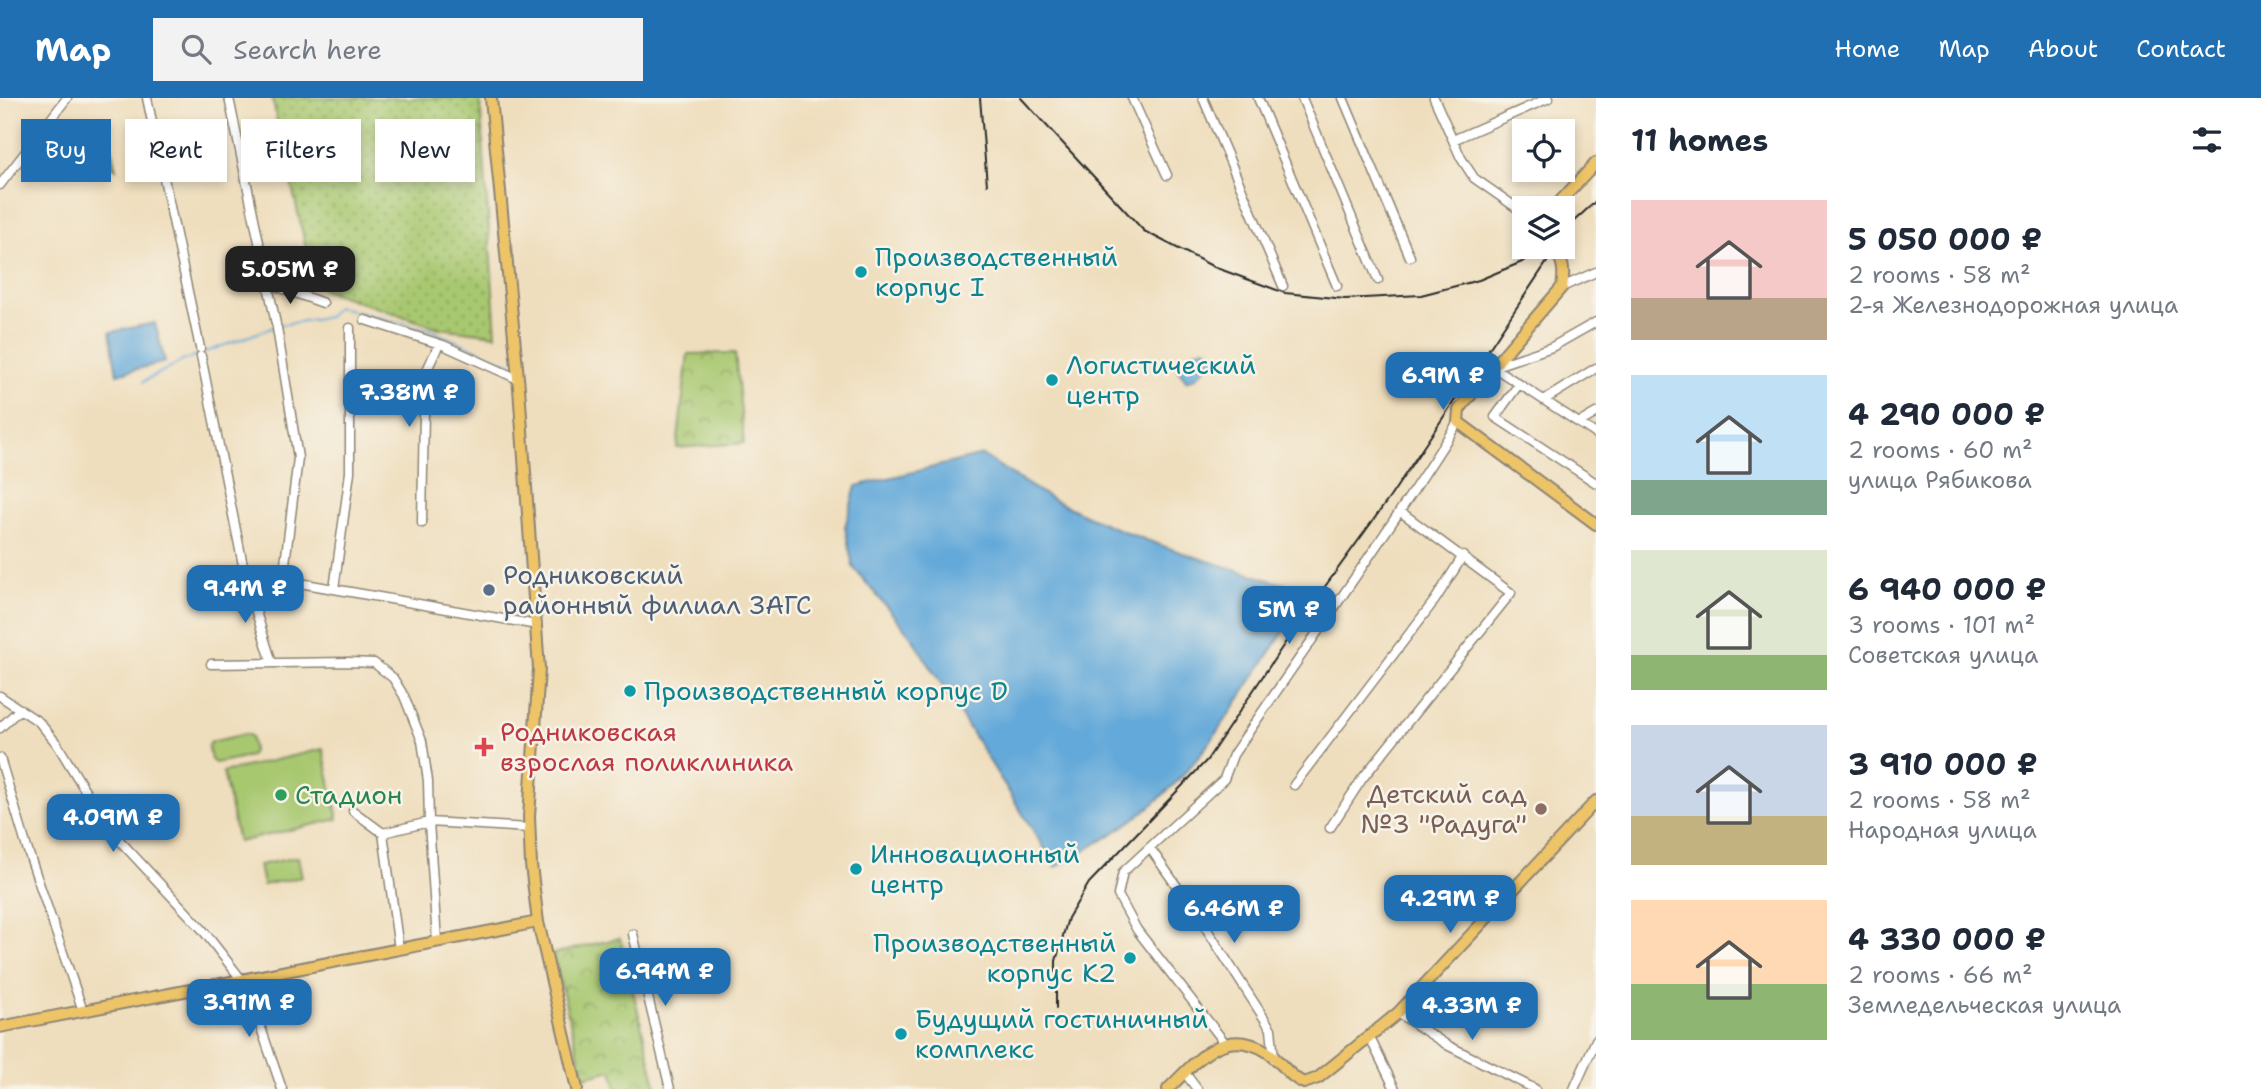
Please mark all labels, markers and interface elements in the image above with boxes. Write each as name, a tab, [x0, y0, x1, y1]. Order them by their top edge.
search box	[153, 18, 643, 81]
text: Map	[35, 27, 111, 72]
icon: search	[177, 30, 215, 68]
text: Search here	[233, 32, 382, 67]
text: Home	[1834, 33, 1900, 65]
text: Map	[1938, 33, 1990, 65]
text: About	[2028, 33, 2098, 65]
text: Contact	[2136, 33, 2226, 65]
chip: Buy	[21, 119, 111, 182]
chip: Rent	[125, 119, 227, 182]
chip: Filters	[241, 119, 361, 182]
chip: New	[375, 119, 475, 182]
map controls	[1512, 119, 1575, 259]
button: locate	[1512, 119, 1575, 182]
text: 11 homes	[1631, 120, 1768, 161]
icon: filters	[2188, 121, 2226, 159]
button: layers	[1512, 196, 1575, 259]
text: 5 050 000 ₽	[1848, 219, 2042, 260]
icon: home	[1687, 228, 1771, 312]
place label: Производственный корпус I	[875, 239, 1118, 304]
pin: 5.05M ₽	[225, 246, 355, 306]
text: 5.05M ₽	[241, 254, 339, 284]
text: 2 rooms · 58 m²	[1848, 260, 2031, 290]
marker: Производственный корпус I	[853, 264, 869, 280]
text: 2-я Железнодорожная улица	[1848, 290, 2178, 320]
place label: Логистический центр	[1066, 347, 1256, 412]
pin: 6.9M ₽	[1386, 352, 1500, 412]
text: 6.9M ₽	[1401, 360, 1485, 390]
pin: 7.38M ₽	[344, 370, 474, 429]
marker: Логистический центр	[1044, 372, 1060, 388]
text: 7.38M ₽	[359, 377, 459, 407]
text: 4 290 000 ₽	[1848, 394, 2045, 435]
icon: home	[1687, 403, 1771, 487]
text: 2 rooms · 60 m²	[1848, 435, 2033, 465]
text: улица Рябикова	[1848, 465, 2032, 495]
place label: Родниковский районный филиал ЗАГС	[503, 557, 812, 622]
pin: 9.4M ₽	[188, 566, 302, 625]
text: 6 940 000 ₽	[1848, 569, 2046, 610]
text: 9.4M ₽	[203, 573, 287, 603]
icon: home	[1687, 578, 1771, 662]
marker: Родниковский районный филиал ЗАГС	[481, 582, 497, 598]
pin: 5M ₽	[1248, 587, 1330, 646]
text: 5M ₽	[1258, 594, 1320, 624]
text: 3 rooms · 101 m²	[1848, 610, 2035, 640]
text: Советская улица	[1848, 640, 2038, 670]
place label: Производственный корпус D	[644, 673, 1008, 708]
marker: Производственный корпус D	[622, 683, 638, 699]
place label: Родниковская взрослая поликлиника	[500, 714, 793, 779]
marker: Родниковская взрослая поликлиника	[474, 737, 494, 757]
text: 3 910 000 ₽	[1848, 744, 2038, 785]
icon: home	[1687, 753, 1771, 837]
place label: Детский сад №3 "Радуга"	[1360, 776, 1528, 841]
place label: Стадион	[295, 777, 402, 812]
text: 2 rooms · 58 m²	[1848, 785, 2031, 815]
marker: Стадион	[273, 787, 289, 803]
pin: 4.09M ₽	[48, 794, 178, 854]
marker: Детский сад №3 "Радуга"	[1533, 801, 1549, 817]
text: 4.09M ₽	[63, 802, 163, 832]
text: Народная улица	[1848, 815, 2037, 845]
place label: Инновационный центр	[870, 836, 1080, 901]
marker: Инновационный центр	[848, 861, 864, 877]
pin: 4.29M ₽	[1385, 876, 1515, 935]
text: 4.29M ₽	[1400, 883, 1500, 913]
pin: 6.46M ₽	[1169, 886, 1299, 945]
text: 6.46M ₽	[1184, 893, 1284, 923]
text: 4 330 000 ₽	[1848, 919, 2046, 960]
place label: Производственный корпус K2	[873, 925, 1116, 990]
icon: home	[1687, 928, 1771, 1012]
pin: 6.94M ₽	[600, 948, 730, 1008]
marker: Производственный корпус K2	[1122, 950, 1138, 966]
text: 6.94M ₽	[616, 956, 714, 986]
text: 2 rooms · 66 m²	[1848, 960, 2033, 990]
pin: 3.91M ₽	[184, 979, 314, 1039]
pin: 4.33M ₽	[1407, 982, 1537, 1042]
text: 3.91M ₽	[203, 987, 295, 1017]
text: 4.33M ₽	[1422, 990, 1522, 1020]
text: Земледельческая улица	[1848, 990, 2121, 1020]
place label: Будущий гостиничный комплекс	[915, 1001, 1208, 1066]
marker: Будущий гостиничный комплекс	[893, 1026, 909, 1042]

